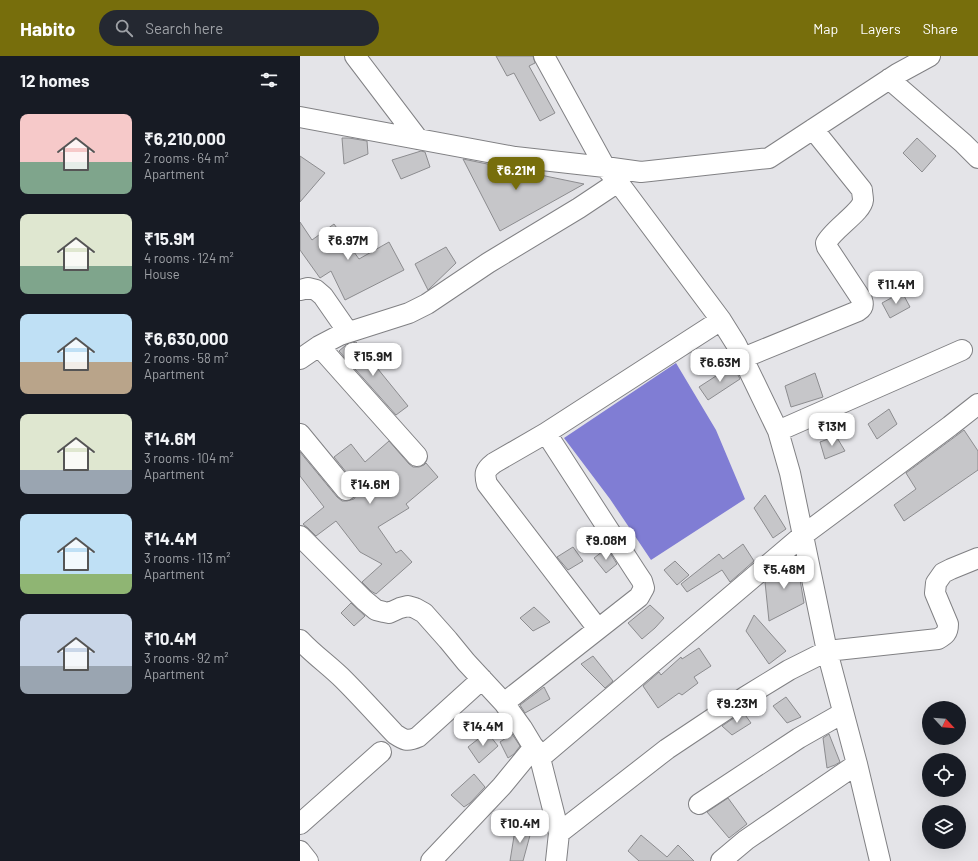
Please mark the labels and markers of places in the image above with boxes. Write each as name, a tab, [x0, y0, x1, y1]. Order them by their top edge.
pin: ₹6.21M	[483, 157, 549, 191]
pin: ₹6.97M	[315, 227, 381, 261]
pin: ₹11.4M	[863, 271, 929, 305]
pin: ₹15.9M	[340, 343, 406, 377]
pin: ₹6.63M	[687, 349, 753, 383]
pin: ₹13M	[808, 413, 856, 447]
pin: ₹14.6M	[337, 471, 403, 505]
pin: ₹9.08M	[573, 527, 639, 561]
pin: ₹5.48M	[751, 556, 817, 590]
pin: ₹9.23M	[704, 690, 770, 724]
pin: ₹14.4M	[450, 713, 516, 747]
pin: ₹10.4M	[487, 810, 553, 844]

